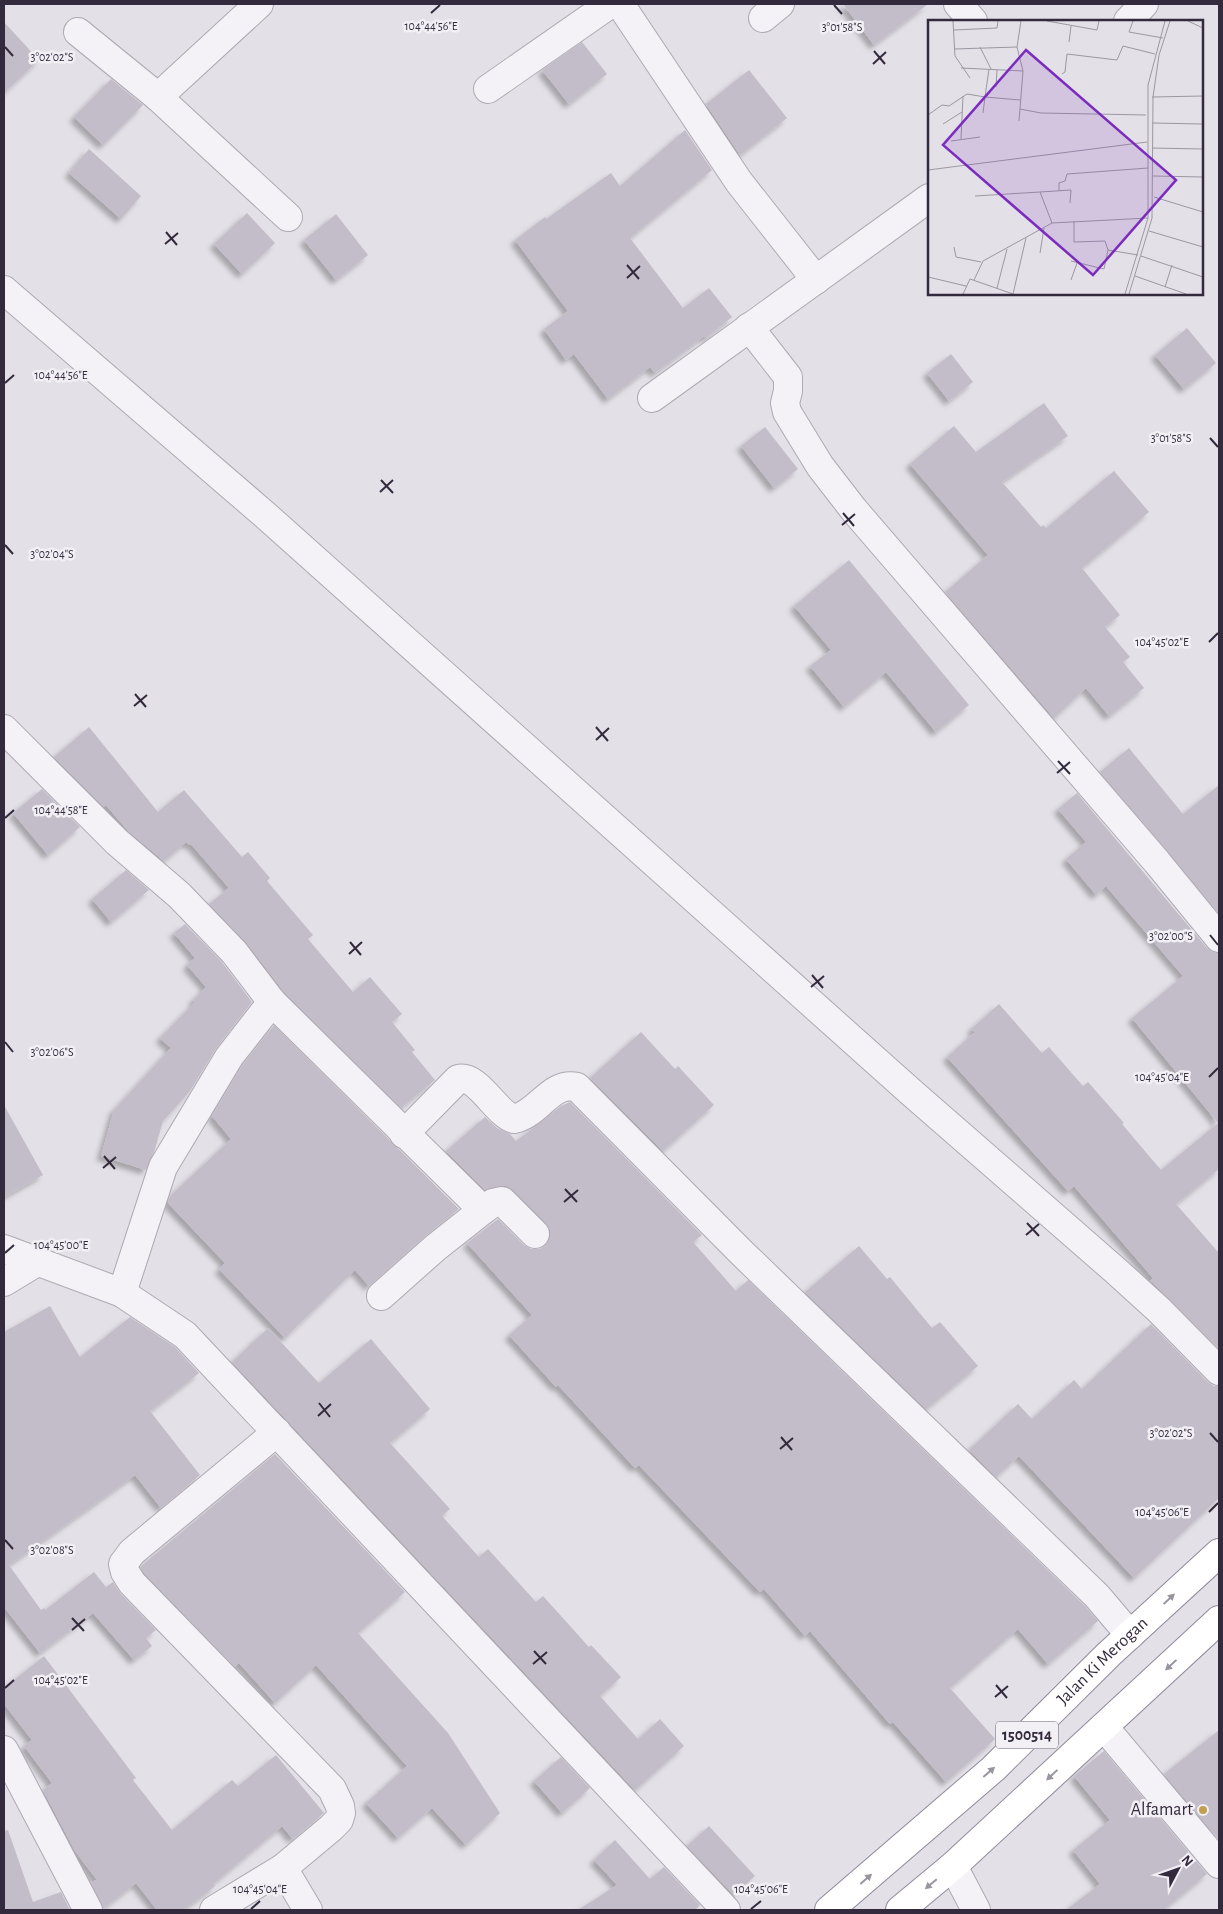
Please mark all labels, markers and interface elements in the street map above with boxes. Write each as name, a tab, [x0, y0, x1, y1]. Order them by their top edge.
text: 104°44'56"E	[404, 20, 458, 32]
inset map	[928, 20, 1203, 295]
text: 3°01'58"S	[822, 21, 863, 33]
text: 3°02'02"S	[30, 51, 74, 63]
text: 104°44'56"E	[34, 369, 88, 381]
text: 3°01'58"S	[1151, 432, 1192, 444]
text: 3°02'04"S	[30, 548, 74, 560]
text: 104°45'02"E	[1135, 636, 1189, 648]
text: 104°44'58"E	[34, 804, 88, 816]
text: 3°02'00"S	[1149, 930, 1193, 942]
text: 3°02'06"S	[30, 1046, 74, 1058]
text: 104°45'04"E	[1135, 1071, 1189, 1083]
text: 104°45'00"E	[34, 1239, 88, 1251]
text: 3°02'02"S	[1149, 1427, 1193, 1439]
text: 104°45'06"E	[1135, 1506, 1189, 1518]
text: 3°02'08"S	[30, 1544, 74, 1556]
one-way arrow	[1162, 1593, 1174, 1605]
street label: Jalan Ki Merogan	[1054, 1614, 1152, 1709]
one-way arrow	[1165, 1659, 1177, 1671]
text: 104°45'02"E	[34, 1674, 88, 1686]
road number: 1500514	[996, 1722, 1058, 1748]
one-way arrow	[982, 1767, 995, 1778]
one-way arrow	[1045, 1770, 1058, 1781]
place label: Alfamart	[1131, 1801, 1193, 1819]
marker: Alfamart	[1197, 1804, 1209, 1816]
north arrow	[1153, 1844, 1203, 1894]
text: N	[1179, 1853, 1196, 1869]
one-way arrow	[859, 1873, 871, 1885]
one-way arrow	[925, 1879, 938, 1890]
text: 104°45'04"E	[233, 1883, 287, 1895]
text: 104°45'06"E	[734, 1883, 788, 1895]

